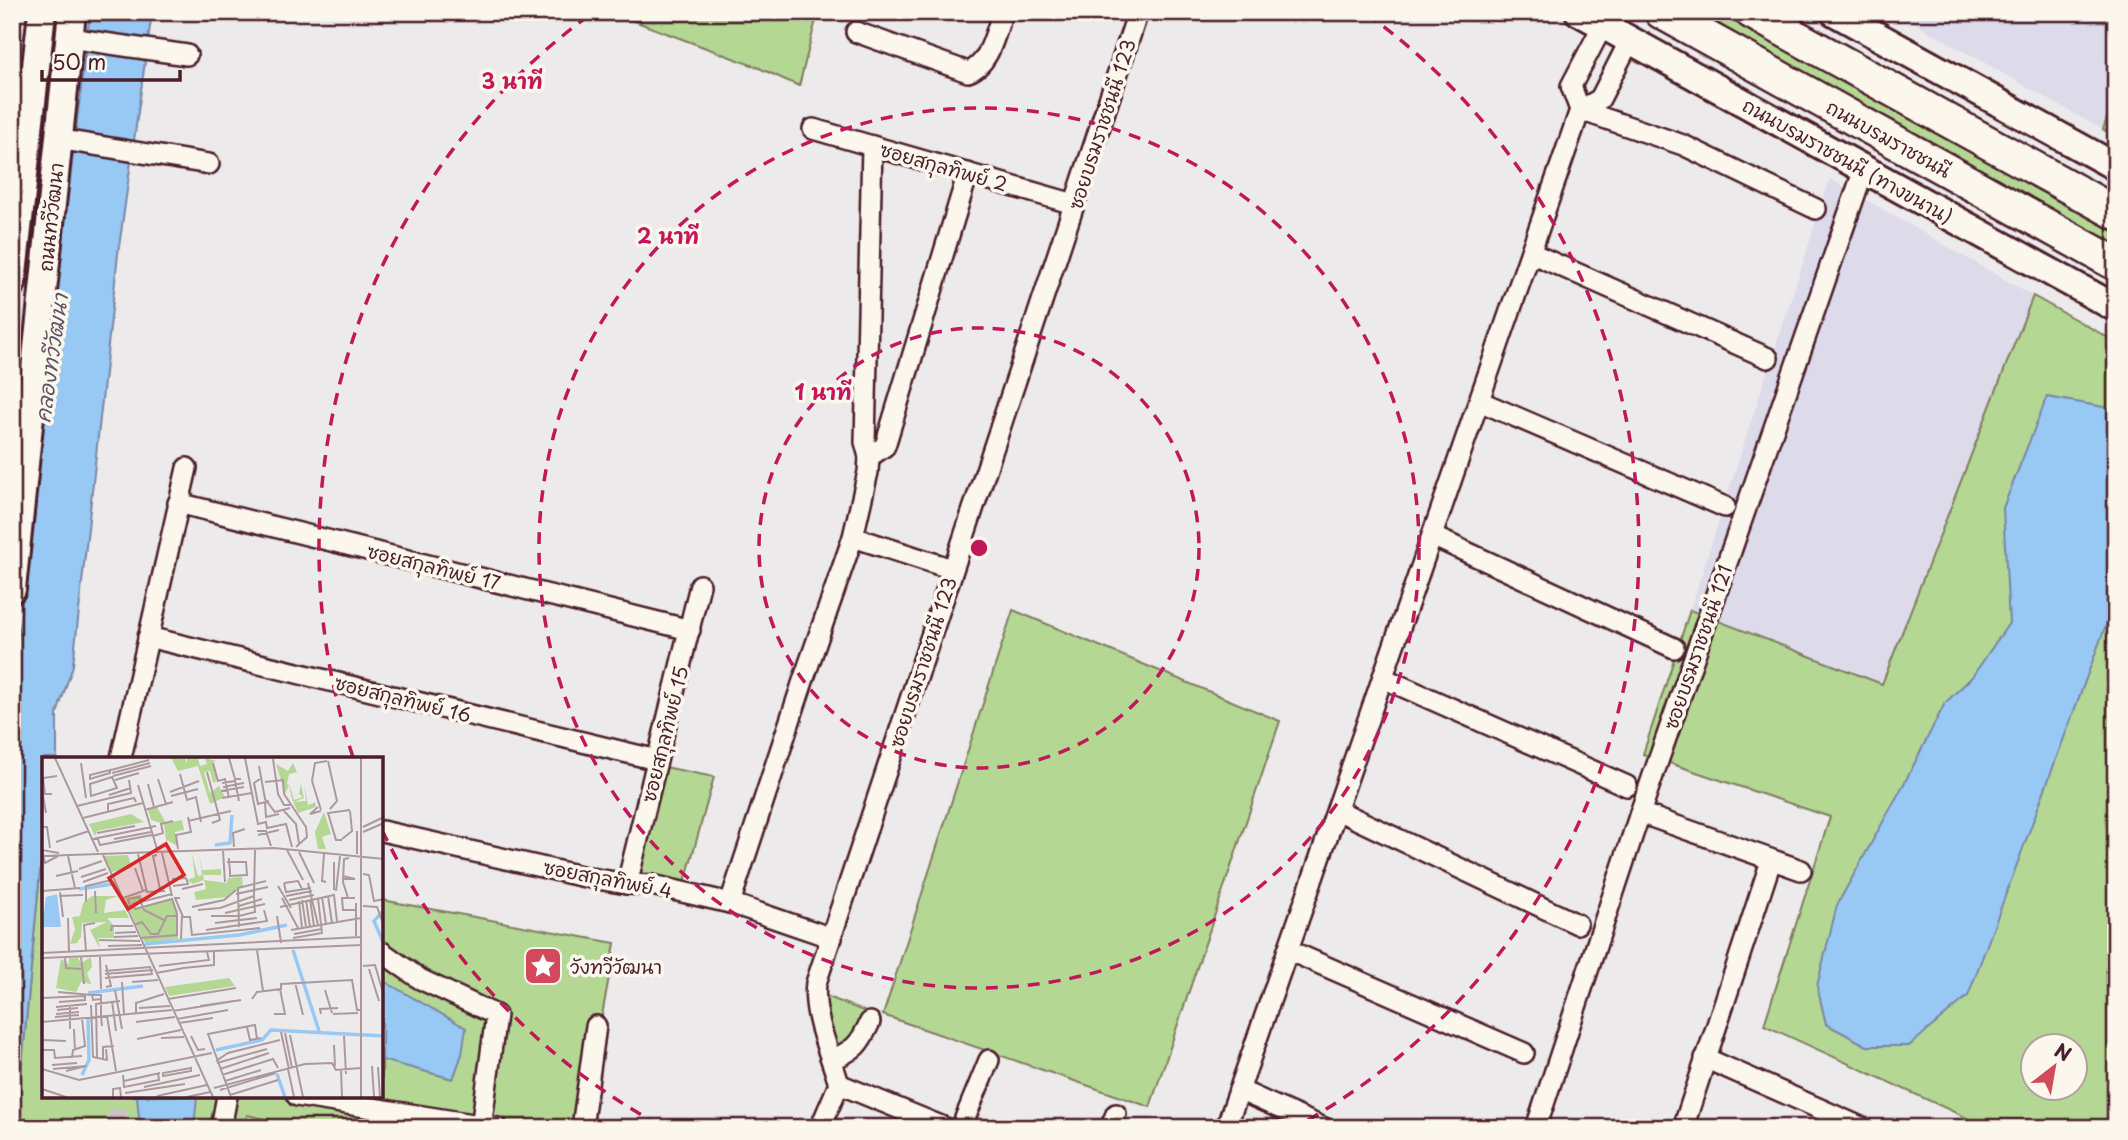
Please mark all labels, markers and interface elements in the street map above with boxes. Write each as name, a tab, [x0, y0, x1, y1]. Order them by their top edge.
street label: ซอยบรมราชชนนี 123	[1060, 35, 1142, 213]
scale bar	[42, 38, 180, 82]
text: 50 m	[52, 45, 106, 77]
text: 3 นาที	[482, 64, 543, 96]
street label: ถนนบรมราชชนนี (ทางขนาน)	[1738, 90, 1958, 230]
street label: ถนนบรมราชชนนี	[1822, 92, 1956, 184]
street label: ซอยสกุลทิพย์ 2	[876, 134, 1011, 200]
street label: ถนนทวีวัฒนา	[30, 161, 70, 273]
text: 2 นาที	[637, 219, 699, 251]
water label: คลองทวีวัฒนา	[25, 290, 75, 424]
text: 1 นาที	[794, 375, 852, 407]
street label: ซอยสกุลทิพย์ 17	[364, 536, 504, 598]
centre of rings	[967, 536, 991, 560]
street label: ซอยบรมราชชนนี 121	[1656, 561, 1738, 733]
street label: ซอยบรมราชชนนี 123	[881, 573, 963, 751]
street label: ซอยสกุลทิพย์ 15	[634, 663, 696, 806]
street label: ซอยสกุลทิพย์ 16	[331, 667, 474, 730]
inset map	[42, 757, 383, 1098]
street label: ซอยสกุลทิพย์ 4	[541, 852, 675, 906]
place icon: วังทวีวัฒนา	[522, 945, 564, 987]
place label: วังทวีวัฒนา	[570, 952, 662, 980]
north arrow	[2020, 1032, 2090, 1102]
text: N	[2050, 1036, 2077, 1067]

